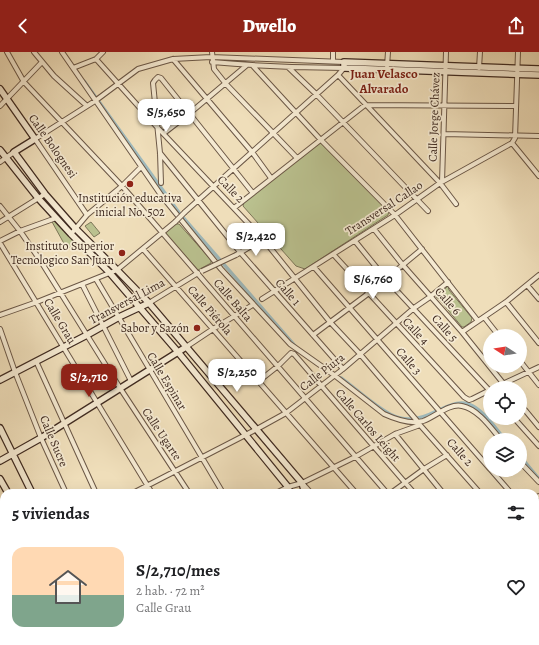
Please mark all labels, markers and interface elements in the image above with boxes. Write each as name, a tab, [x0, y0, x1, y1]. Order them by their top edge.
text: Dwello	[243, 14, 296, 38]
icon: back	[12, 15, 34, 37]
icon: share	[505, 15, 527, 37]
district label: Juan Velasco Alvarado	[350, 65, 418, 97]
street label: Calle Jorge Chávez	[424, 72, 444, 162]
pin: S/5,650	[129, 99, 203, 133]
text: S/5,650	[147, 103, 185, 120]
street label: Calle Bolognesi	[25, 111, 81, 181]
street label: Calle 2	[214, 172, 248, 206]
street label: Transversal Callao	[342, 177, 426, 239]
marker: Institución educativa inicial No. 502	[125, 179, 135, 189]
place label: Institución educativa inicial No. 502	[78, 190, 182, 220]
pin: S/2,420	[219, 223, 293, 257]
text: S/2,420	[236, 227, 276, 244]
place label: Instituto Superior Tecnologico San Juan	[11, 238, 114, 268]
marker: Instituto Superior Tecnologico San Juan	[117, 248, 127, 258]
pin: S/6,760	[336, 266, 410, 300]
text: S/6,760	[353, 270, 393, 287]
street label: Transversal Lima	[86, 274, 168, 328]
street label: Calle Balta	[210, 275, 256, 325]
street label: Calle 1	[272, 275, 304, 309]
street label: Calle Piérola	[184, 282, 236, 339]
street label: Calle 6	[431, 284, 465, 319]
street label: Calle Grau	[40, 295, 80, 347]
street label: Calle 5	[428, 311, 462, 345]
street label: Calle 4	[399, 314, 433, 349]
place label: Sabor y Sazón	[121, 320, 189, 336]
marker: Sabor y Sazón	[192, 323, 202, 333]
north arrow	[483, 329, 527, 373]
map controls	[483, 329, 527, 477]
street label: Calle 3	[393, 344, 425, 378]
street label: Calle Espinar	[143, 349, 191, 413]
street label: Calle Piura	[296, 349, 348, 395]
pin: S/2,250	[200, 359, 274, 393]
text: S/2,250	[217, 363, 257, 380]
pin: S/2,710	[52, 364, 126, 398]
text: S/2,710	[70, 368, 108, 385]
button: locate	[483, 381, 527, 425]
street label: Calle Carlos Leight	[332, 385, 404, 465]
street label: Calle Ugarte	[139, 405, 185, 463]
street label: Calle Sucre	[36, 413, 72, 469]
button: layers	[483, 433, 527, 477]
street label: Calle 2	[443, 435, 477, 470]
text: 5 viviendas	[12, 502, 90, 525]
icon: filters	[505, 502, 527, 524]
text: S/2,710/mes	[136, 559, 220, 582]
icon: home	[44, 563, 92, 611]
icon: heart	[505, 576, 527, 598]
text: 2 hab. · 72 m²	[136, 582, 205, 599]
text: Calle Grau	[136, 599, 191, 616]

